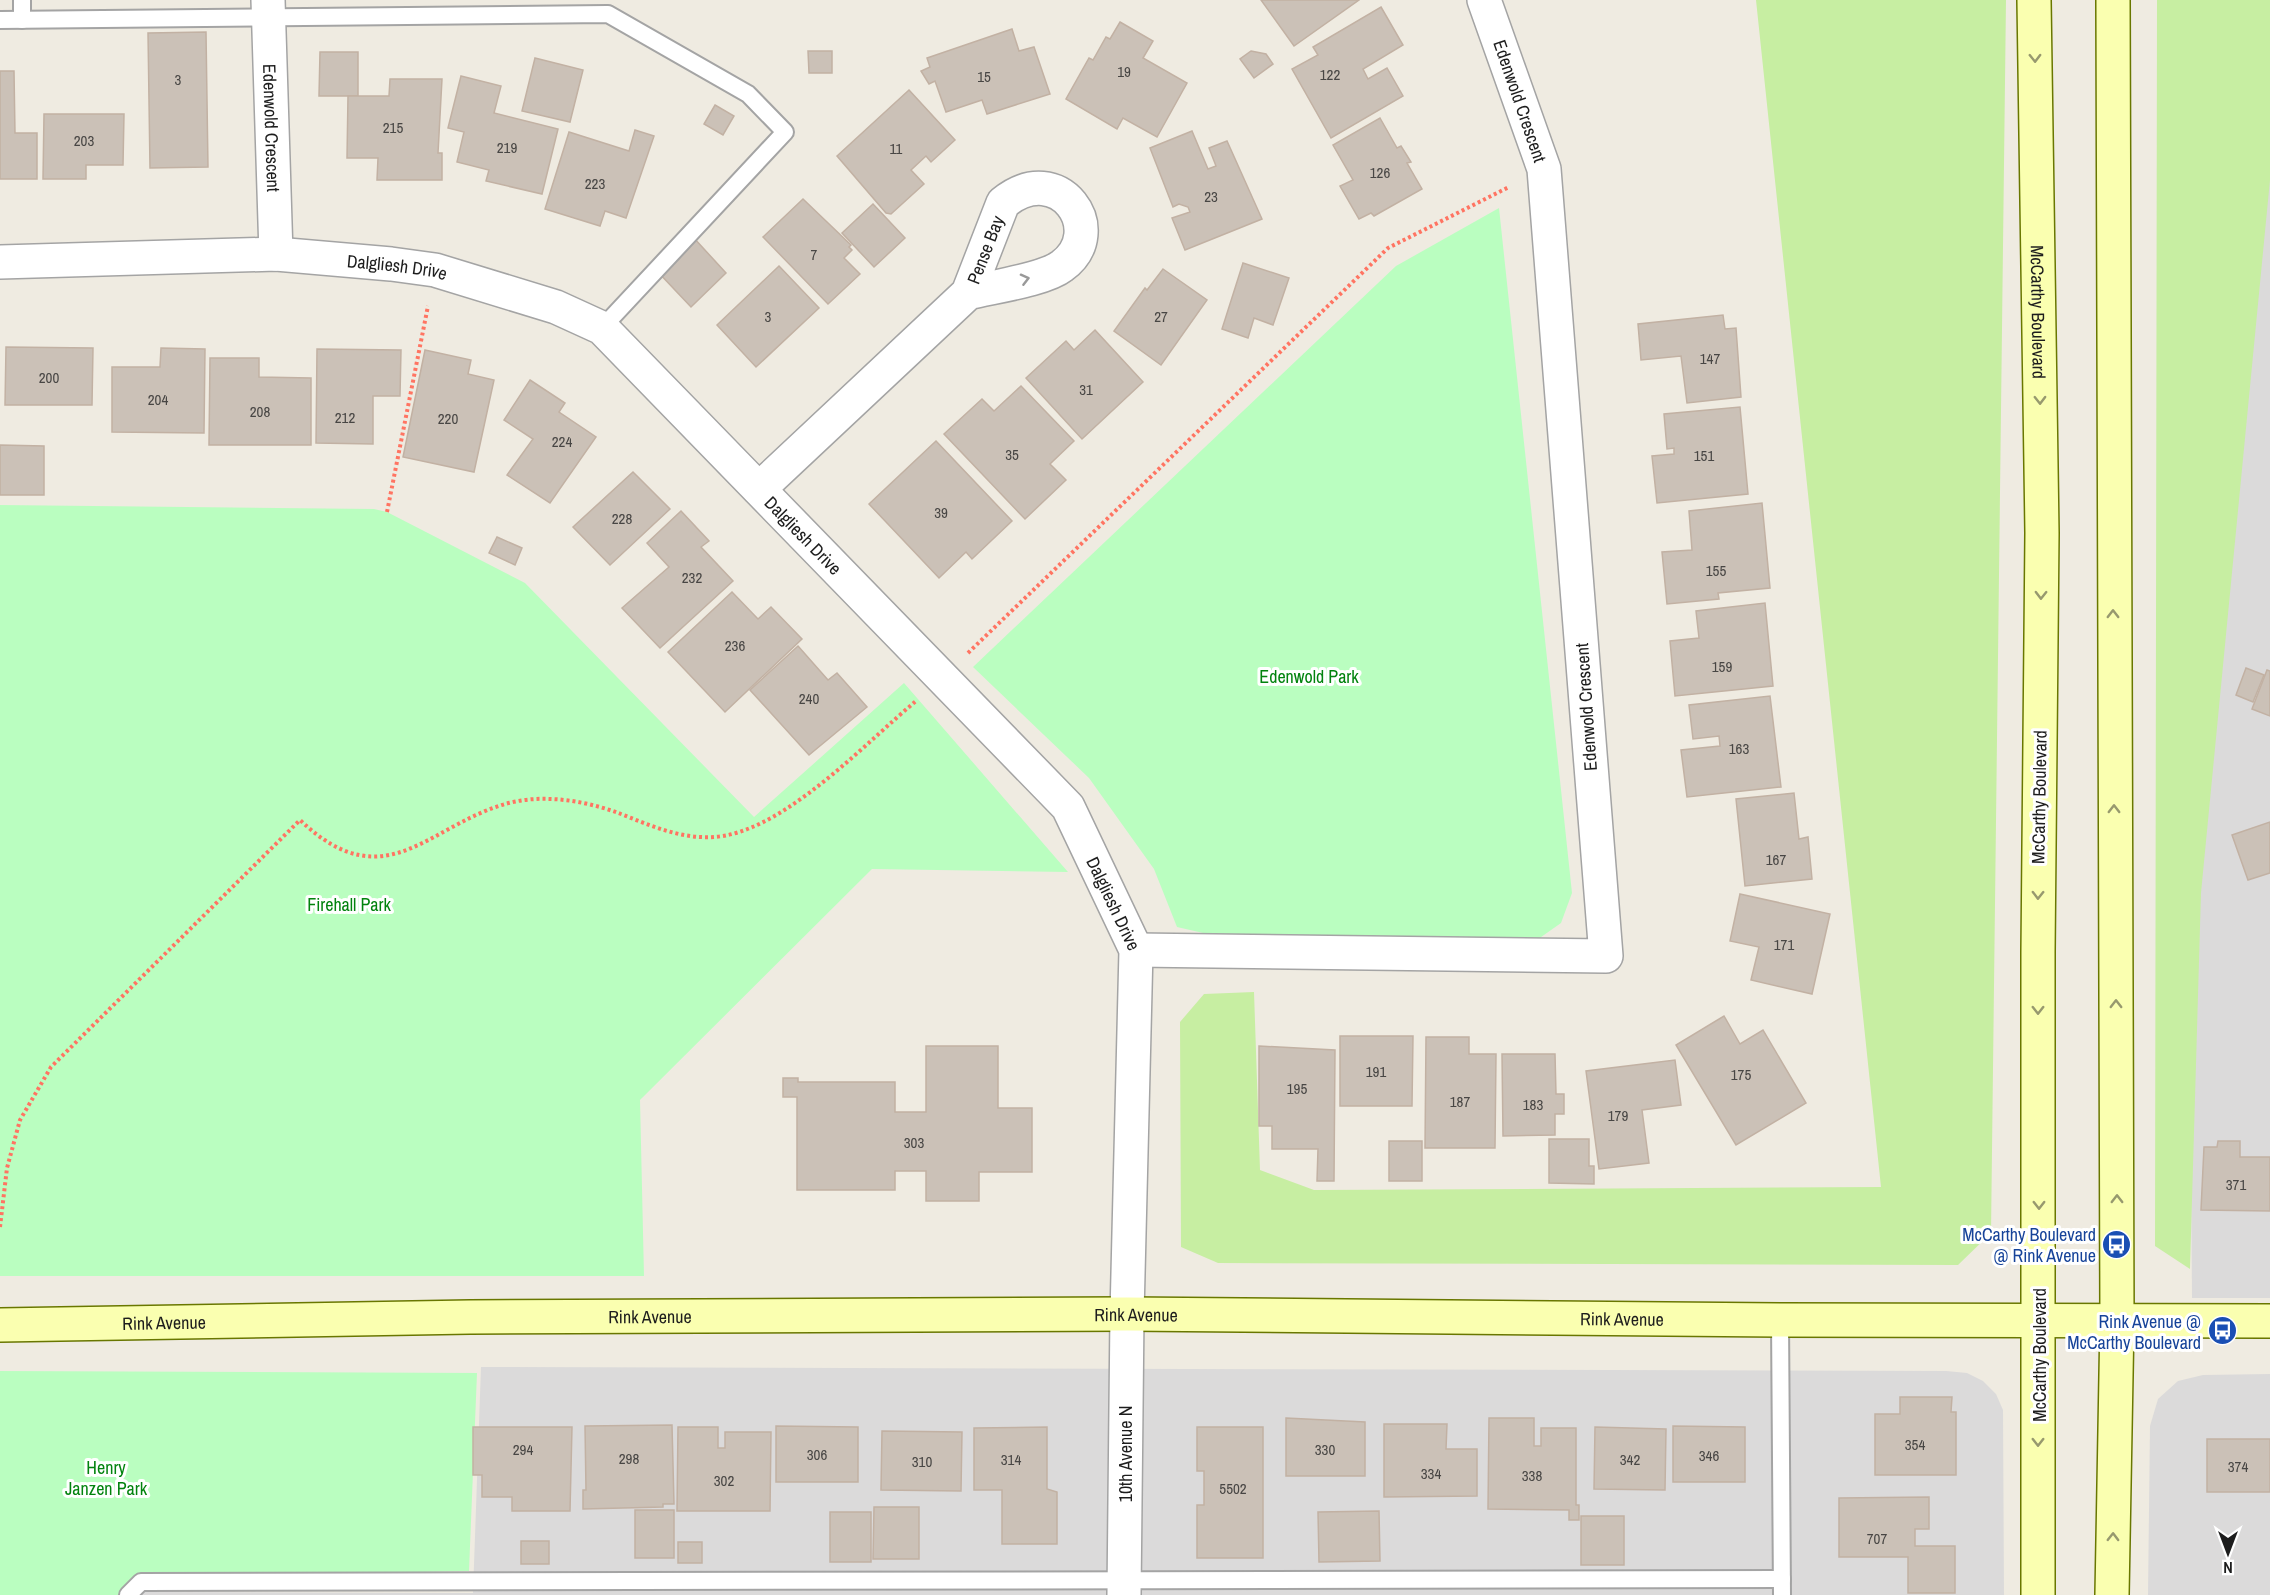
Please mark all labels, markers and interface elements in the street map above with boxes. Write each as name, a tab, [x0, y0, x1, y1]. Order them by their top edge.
street label: Edenwold Crescent	[1487, 36, 1553, 166]
one-way arrow	[2029, 54, 2041, 63]
house number: 19	[1117, 61, 1131, 82]
street label: Edenwold Crescent	[258, 64, 287, 192]
house number: 122	[1320, 64, 1340, 85]
house number: 15	[977, 66, 991, 87]
house number: 3	[175, 69, 182, 90]
house number: 215	[383, 117, 403, 138]
house number: 203	[74, 130, 94, 151]
house number: 219	[497, 137, 517, 158]
house number: 11	[890, 138, 903, 159]
house number: 126	[1370, 162, 1390, 183]
house number: 223	[585, 173, 605, 194]
house number: 23	[1204, 186, 1218, 207]
street label: Pense Bay	[960, 211, 1010, 288]
house number: 7	[811, 244, 818, 265]
street label: McCarthy Boulevard	[2025, 245, 2052, 379]
street label: Dalgliesh Drive	[346, 248, 451, 286]
one-way arrow	[1019, 274, 1029, 287]
house number: 3	[765, 306, 772, 327]
house number: 27	[1154, 306, 1168, 327]
house number: 147	[1700, 348, 1720, 369]
house number: 200	[39, 367, 59, 388]
house number: 31	[1079, 379, 1093, 400]
house number: 204	[148, 389, 168, 410]
one-way arrow	[2034, 396, 2046, 405]
house number: 208	[250, 401, 270, 422]
house number: 212	[335, 407, 355, 428]
house number: 220	[438, 408, 458, 429]
house number: 224	[552, 431, 572, 452]
house number: 35	[1005, 444, 1019, 465]
house number: 151	[1694, 445, 1714, 466]
street label: Dalgliesh Drive	[759, 490, 848, 580]
house number: 39	[934, 502, 948, 523]
house number: 228	[612, 508, 632, 529]
house number: 155	[1706, 560, 1726, 581]
house number: 232	[682, 567, 702, 588]
one-way arrow	[2035, 591, 2047, 600]
one-way arrow	[2107, 609, 2119, 618]
house number: 236	[725, 635, 745, 656]
street label: Edenwold Crescent	[1569, 642, 1603, 772]
house number: 159	[1712, 656, 1732, 677]
park label: Edenwold Park	[1259, 664, 1359, 689]
house number: 240	[799, 688, 819, 709]
street label: McCarthy Boulevard	[2025, 730, 2053, 864]
house number: 163	[1729, 738, 1749, 759]
one-way arrow	[2108, 804, 2121, 813]
house number: 167	[1766, 849, 1786, 870]
street label: Dalgliesh Drive	[1081, 852, 1147, 954]
one-way arrow	[2032, 891, 2044, 900]
park label: Firehall Park	[307, 892, 391, 917]
house number: 171	[1774, 934, 1794, 955]
one-way arrow	[2109, 999, 2122, 1008]
one-way arrow	[2032, 1006, 2044, 1015]
house number: 191	[1366, 1061, 1386, 1082]
house number: 175	[1731, 1064, 1751, 1085]
house number: 195	[1287, 1078, 1307, 1099]
house number: 187	[1450, 1091, 1470, 1112]
house number: 183	[1523, 1094, 1543, 1115]
house number: 179	[1608, 1105, 1628, 1126]
house number: 303	[904, 1132, 924, 1153]
house number: 371	[2226, 1174, 2246, 1195]
one-way arrow	[2111, 1194, 2123, 1203]
one-way arrow	[2032, 1201, 2045, 1210]
place label: McCarthy Boulevard @ Rink Avenue	[1962, 1222, 2096, 1268]
bus stop icon: McCarthy Boulevard @ Rink Avenue	[2101, 1228, 2133, 1260]
street label: McCarthy Boulevard	[2027, 1288, 2052, 1422]
street label: Rink Avenue	[1094, 1301, 1178, 1327]
street label: Rink Avenue	[608, 1303, 692, 1329]
street label: Rink Avenue	[1580, 1306, 1664, 1331]
street label: Rink Avenue	[122, 1309, 206, 1335]
place label: Rink Avenue @ McCarthy Boulevard	[2067, 1309, 2201, 1355]
bus stop icon: Rink Avenue @ McCarthy Boulevard	[2206, 1315, 2238, 1347]
street label: 10th Avenue N	[1113, 1406, 1138, 1502]
house number: 354	[1905, 1434, 1925, 1455]
one-way arrow	[2032, 1438, 2045, 1447]
house number: 294	[513, 1439, 533, 1460]
house number: 330	[1315, 1439, 1335, 1460]
house number: 306	[807, 1444, 827, 1465]
house number: 346	[1699, 1445, 1719, 1466]
house number: 298	[619, 1448, 639, 1469]
house number: 314	[1001, 1449, 1021, 1470]
house number: 342	[1620, 1449, 1640, 1470]
house number: 310	[912, 1451, 932, 1472]
park label: Henry Janzen Park	[65, 1455, 148, 1501]
house number: 374	[2228, 1456, 2248, 1477]
house number: 334	[1421, 1463, 1441, 1484]
house number: 338	[1522, 1465, 1542, 1486]
house number: 302	[714, 1470, 734, 1491]
house number: 5502	[1219, 1478, 1247, 1499]
north arrow	[2198, 1523, 2258, 1583]
house number: 707	[1867, 1528, 1887, 1549]
one-way arrow	[2107, 1532, 2120, 1541]
text: N	[2223, 1557, 2233, 1579]

